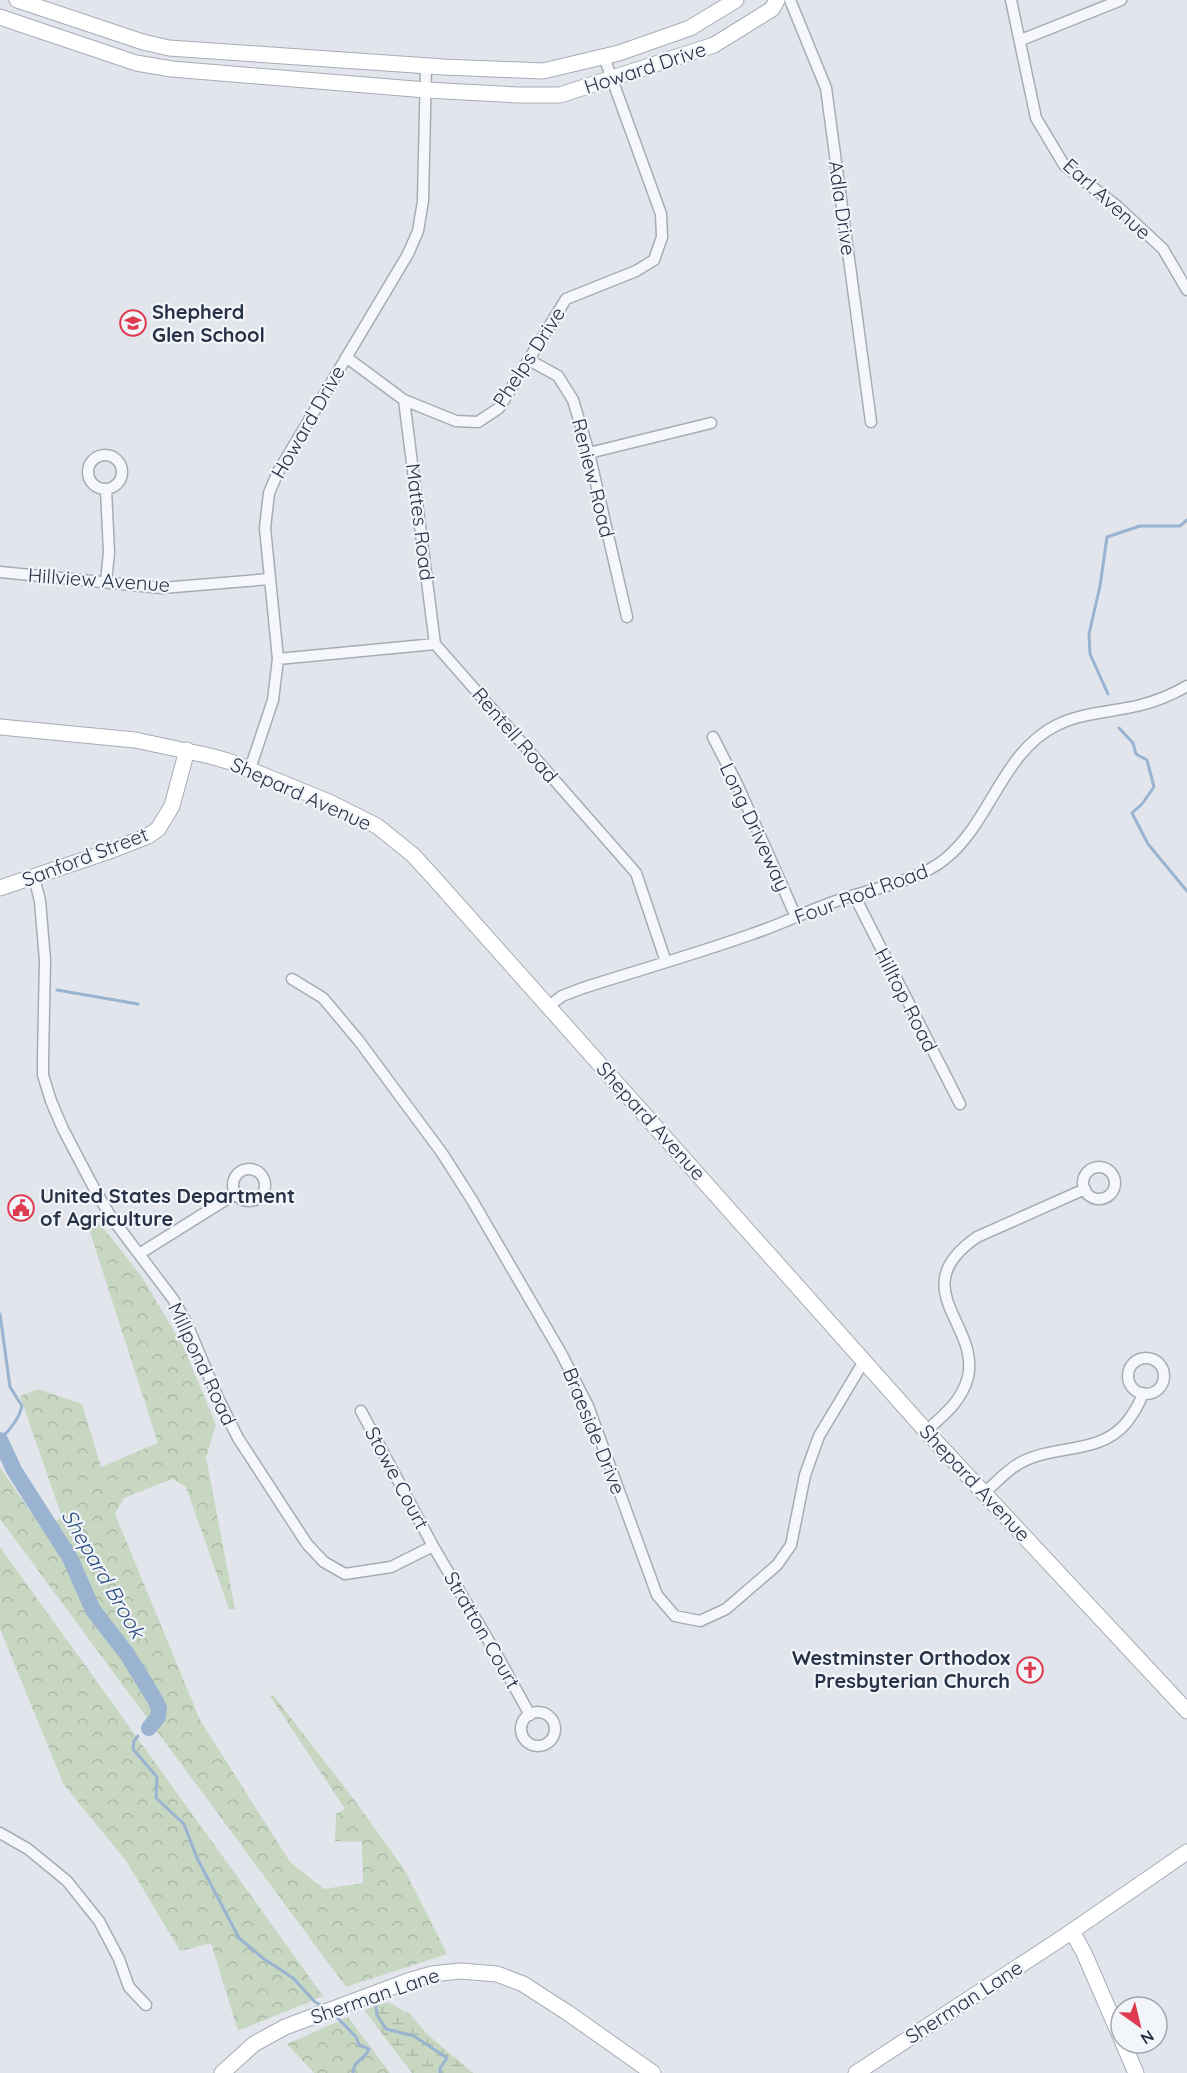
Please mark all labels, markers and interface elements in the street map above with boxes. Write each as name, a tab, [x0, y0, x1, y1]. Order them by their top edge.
street label: Howard Drive	[581, 36, 709, 99]
street label: Earl Avenue	[1058, 153, 1156, 245]
street label: Adla Drive	[823, 159, 862, 257]
place label: Shepherd Glen School	[152, 299, 265, 347]
street label: Phelps Drive	[487, 302, 570, 411]
school or university icon: Shepherd Glen School	[118, 308, 148, 338]
street label: Howard Drive	[265, 361, 350, 483]
street label: Reniew Road	[567, 416, 620, 540]
street label: Mattes Road	[401, 462, 440, 582]
street label: Hillview Avenue	[27, 562, 171, 597]
street label: Rentell Road	[467, 682, 564, 788]
street label: Shepard Avenue	[227, 751, 375, 836]
street label: Long Driveway	[715, 759, 796, 895]
street label: Sanford Street	[18, 821, 152, 892]
street label: Four Rod Road	[791, 858, 931, 929]
street label: Hilltop Road	[869, 943, 943, 1056]
street label: Shepard Avenue	[591, 1056, 711, 1185]
place label: United States Department of Agriculture	[40, 1183, 295, 1231]
public building icon: United States Department of Agriculture	[6, 1193, 36, 1223]
street label: Millpond Road	[163, 1298, 242, 1429]
street label: Braeside Drive	[558, 1364, 631, 1498]
street label: Shepard Avenue	[915, 1419, 1036, 1547]
street label: Stowe Court	[360, 1422, 435, 1534]
water label: Shepard Brook	[56, 1504, 152, 1644]
street label: Stratton Court	[439, 1567, 526, 1693]
place label: Westminster Orthodox Presbyterian Church	[792, 1645, 1010, 1693]
church icon: Westminster Orthodox Presbyterian Church	[1015, 1655, 1045, 1685]
street label: Sherman Lane	[900, 1954, 1027, 2049]
street label: Sherman Lane	[307, 1962, 443, 2029]
north arrow	[1109, 1995, 1169, 2055]
text: N	[1137, 2026, 1158, 2049]

